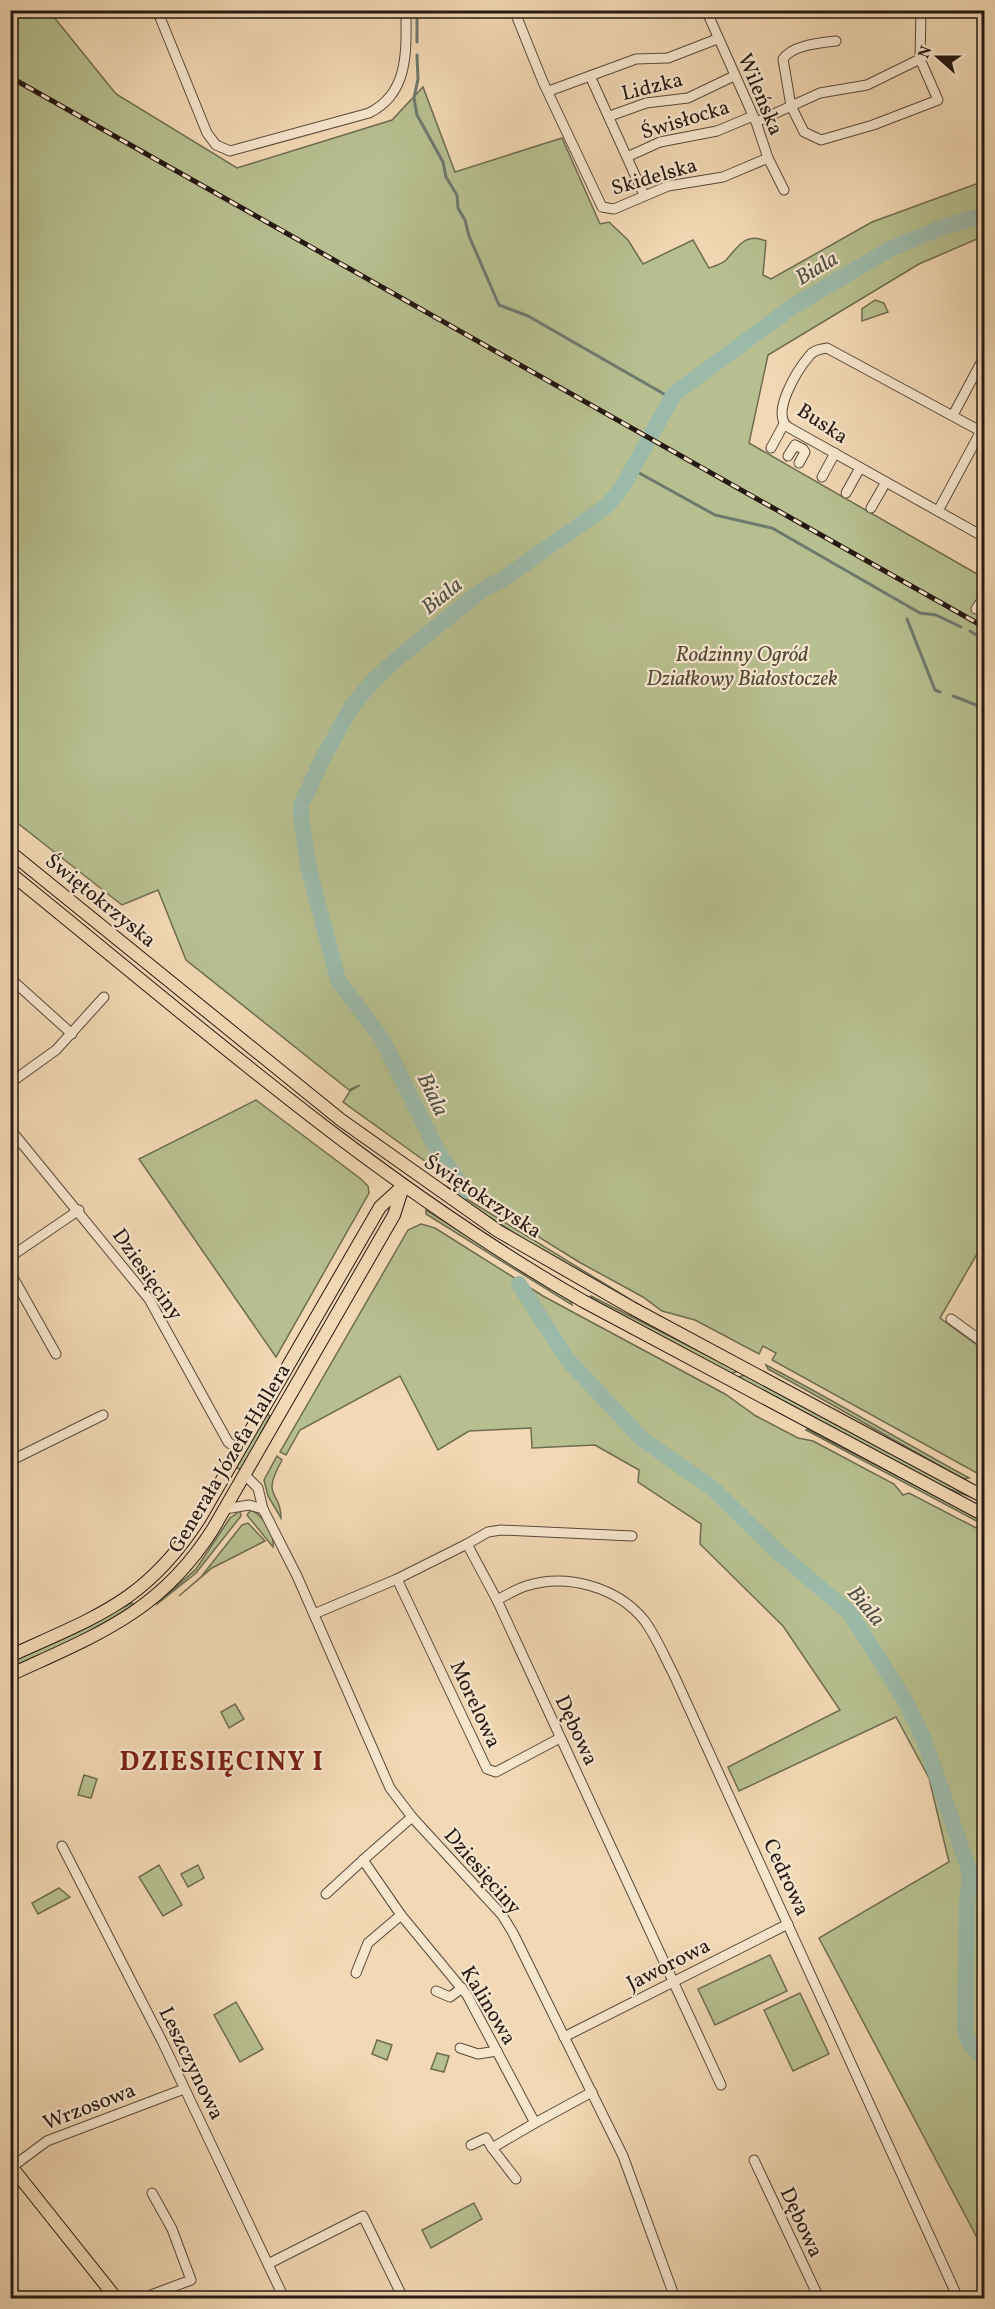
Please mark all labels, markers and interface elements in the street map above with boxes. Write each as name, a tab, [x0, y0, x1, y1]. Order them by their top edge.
north arrow	[908, 27, 968, 87]
text: N	[914, 43, 938, 62]
street label: Wileńska	[729, 49, 790, 140]
street label: Lidzka	[619, 66, 686, 109]
street label: Świsłocka	[638, 93, 733, 148]
street label: Skidelska	[608, 151, 701, 204]
water label: Biala	[790, 244, 845, 294]
street label: Buska	[791, 397, 853, 452]
water label: Biala	[415, 571, 470, 623]
park label: Rodzinny Ogród Działkowy Białostoczek	[646, 641, 838, 694]
street label: Świętokrzyska	[38, 847, 162, 955]
water label: Biala	[408, 1068, 456, 1122]
street label: Świętokrzyska	[418, 1148, 547, 1246]
street label: Dziesięciny	[104, 1223, 189, 1327]
street label: Generała Józefa Hallera	[162, 1359, 298, 1559]
water label: Biala	[839, 1579, 891, 1634]
street label: Morelowa	[442, 1656, 507, 1753]
street label: Dębowa	[547, 1691, 605, 1771]
district label: DZIESIĘCINY I	[120, 1744, 324, 1782]
street label: Dziesięciny	[436, 1822, 528, 1922]
street label: Cedrowa	[755, 1834, 816, 1921]
street label: Jaworowa	[622, 1932, 716, 1999]
street label: Kalinowa	[453, 1961, 523, 2051]
street label: Leszczynowa	[151, 2002, 231, 2125]
street label: Wrzosowa	[39, 2076, 140, 2138]
street label: Dębowa	[772, 2183, 830, 2263]

